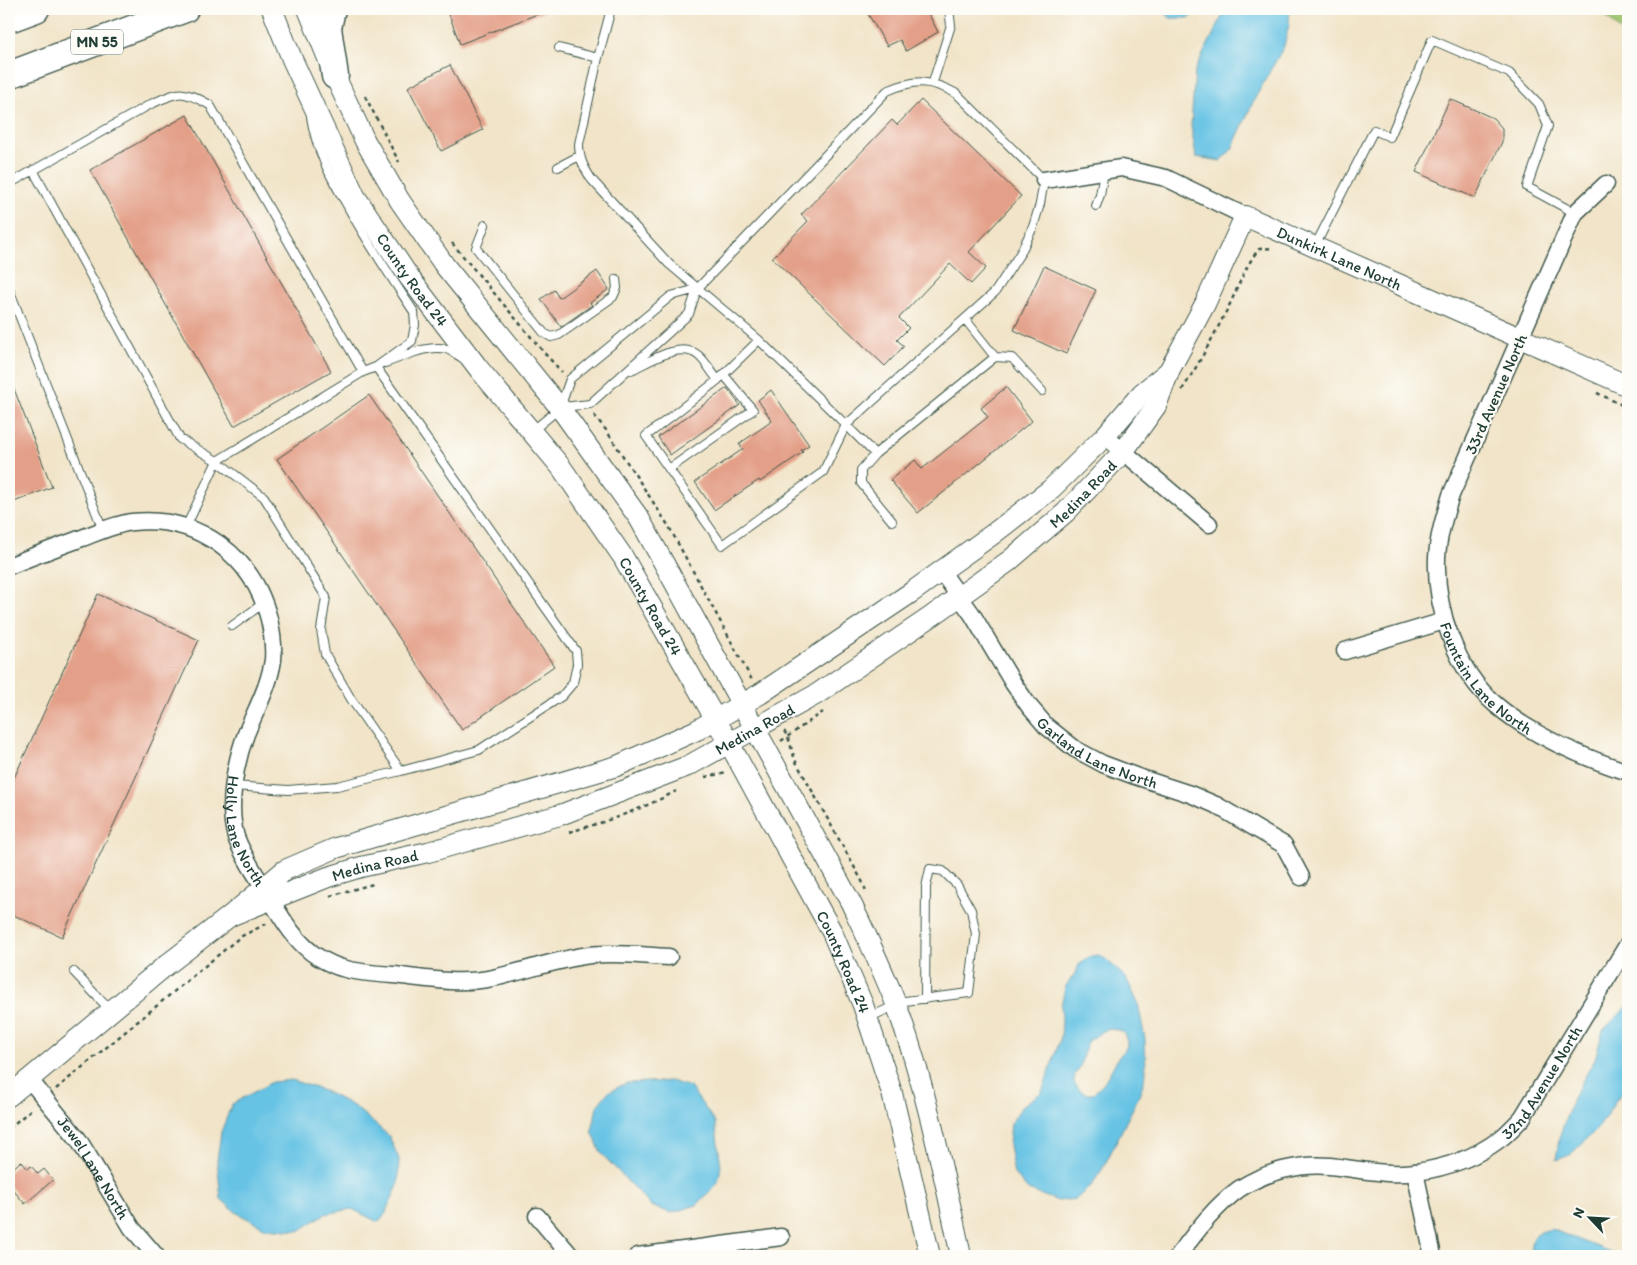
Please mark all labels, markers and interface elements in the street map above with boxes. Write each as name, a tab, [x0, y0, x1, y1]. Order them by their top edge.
road number: MN 55	[71, 30, 123, 54]
street label: Dunkirk Lane North	[1274, 222, 1405, 294]
street label: County Road 24	[373, 229, 453, 330]
street label: 33rd Avenue North	[1461, 330, 1531, 457]
street label: Medina Road	[1045, 455, 1120, 532]
street label: County Road 24	[615, 553, 687, 659]
street label: Fountain Lane North	[1436, 620, 1536, 738]
street label: Medina Road	[712, 699, 798, 759]
street label: Garland Lane North	[1033, 713, 1160, 792]
street label: Holly Lane North	[223, 775, 270, 890]
street label: Medina Road	[330, 845, 420, 885]
street label: County Road 24	[813, 907, 875, 1016]
street label: 32nd Avenue North	[1497, 1022, 1586, 1143]
street label: Jewel Lane North	[54, 1112, 134, 1223]
north arrow	[1564, 1192, 1614, 1242]
text: N	[1569, 1205, 1588, 1221]

